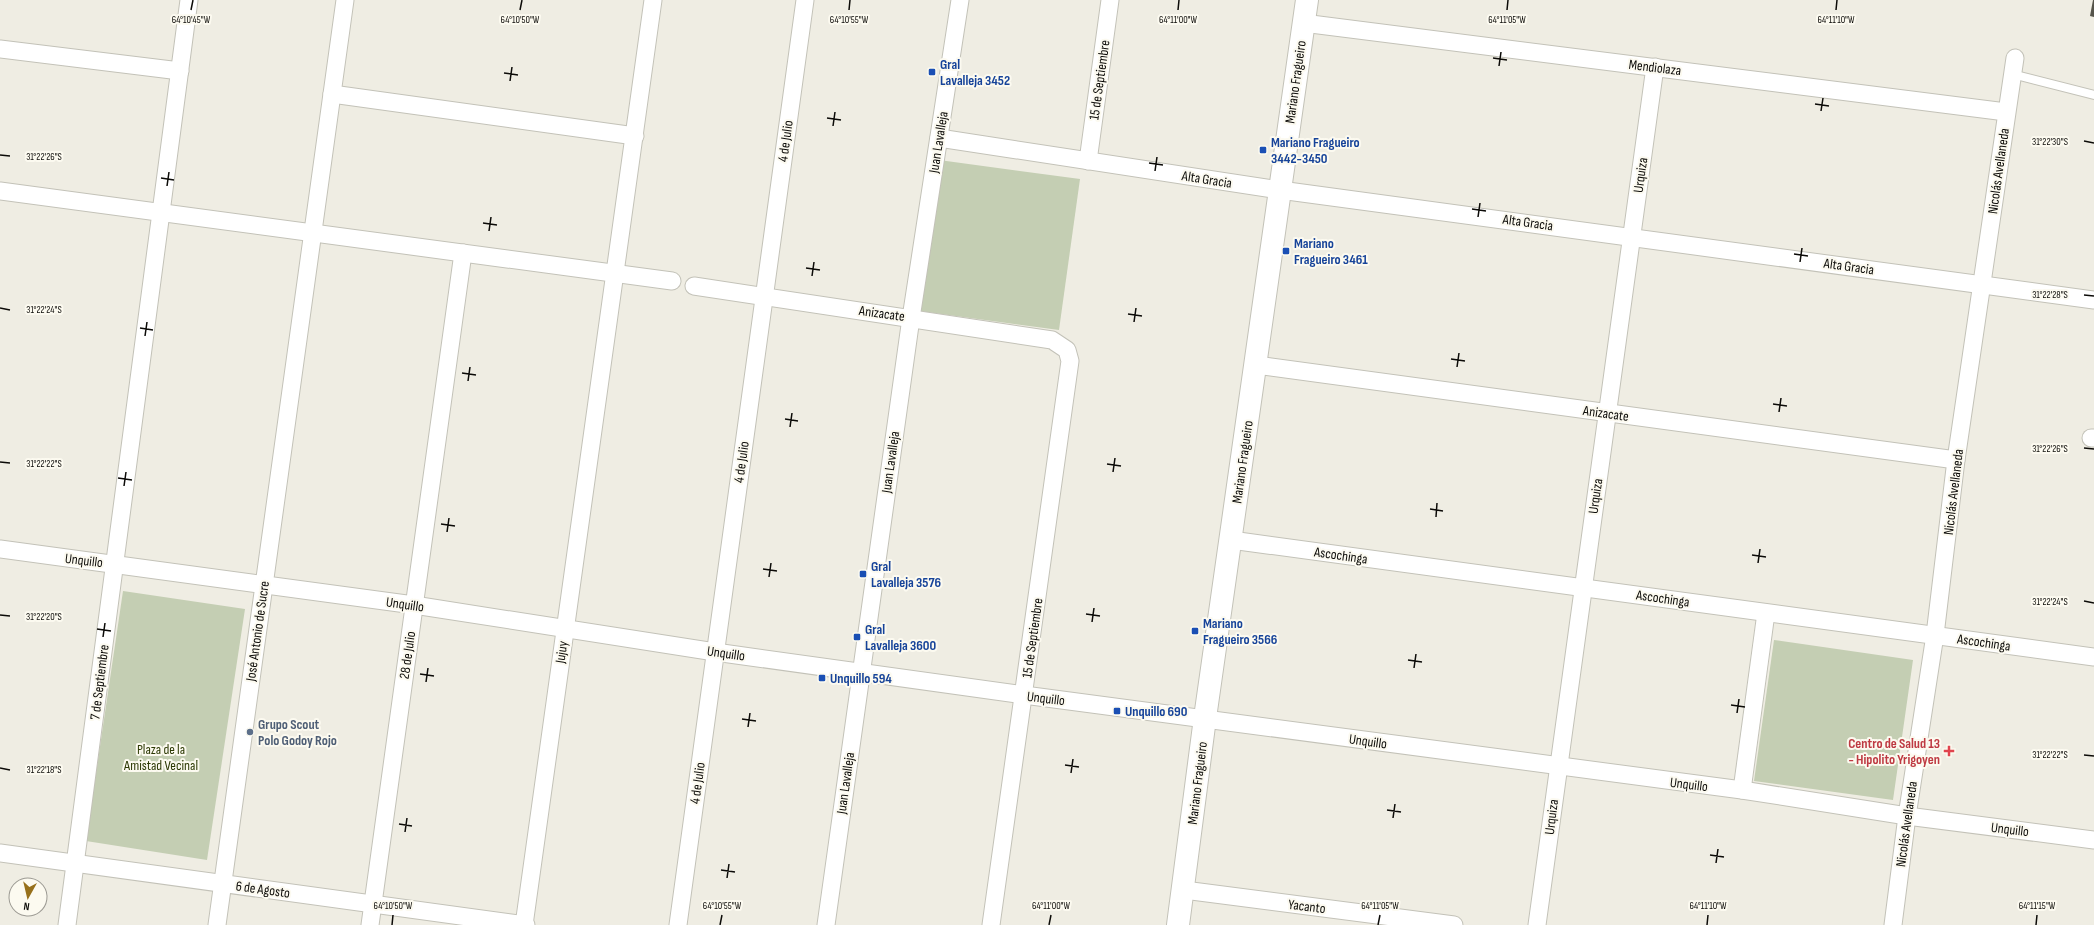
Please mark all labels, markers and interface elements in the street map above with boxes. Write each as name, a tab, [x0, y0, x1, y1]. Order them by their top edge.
text: 64°10'45"W	[172, 14, 211, 26]
text: 64°10'50"W	[501, 14, 540, 26]
text: 64°10'55"W	[830, 14, 869, 26]
text: 64°11'00"W	[1159, 14, 1198, 26]
text: 64°11'05"W	[1488, 14, 1526, 26]
text: 64°11'10"W	[1817, 14, 1855, 26]
street label: 15 de Septiembre	[1085, 39, 1114, 121]
street label: Mariano Fragueiro	[1281, 39, 1310, 125]
place label: Gral Lavalleja 3452	[940, 56, 1010, 89]
street label: Mendiolaza	[1628, 56, 1682, 79]
marker: Gral Lavalleja 3452	[927, 67, 937, 77]
street label: Juan Lavalleja	[925, 110, 952, 175]
street label: 4 de Julio	[774, 119, 797, 163]
street label: Nicolás Avellaneda	[1984, 127, 2013, 215]
place label: Mariano Fragueiro 3442-3450	[1271, 134, 1360, 167]
text: 31°22'30"S	[2032, 136, 2068, 148]
marker: Mariano Fragueiro 3442-3450	[1258, 145, 1268, 155]
text: 31°22'26"S	[26, 151, 62, 163]
street label: Urquiza	[1630, 156, 1651, 194]
street label: Alta Gracia	[1180, 167, 1233, 192]
street label: Alta Gracia	[1501, 210, 1554, 234]
place label: Mariano Fragueiro 3461	[1294, 235, 1368, 268]
marker: Mariano Fragueiro 3461	[1281, 246, 1291, 256]
street label: Alta Gracia	[1822, 254, 1875, 278]
text: 31°22'28"S	[2032, 289, 2068, 301]
street label: Anizacate	[857, 302, 906, 325]
text: 31°22'24"S	[26, 304, 62, 316]
street label: Anizacate	[1581, 402, 1630, 425]
street label: Mariano Fragueiro	[1228, 419, 1257, 505]
street label: Juan Lavalleja	[878, 430, 903, 495]
street label: 4 de Julio	[730, 440, 753, 484]
text: 31°22'26"S	[2032, 443, 2068, 455]
street label: Nicolás Avellaneda	[1940, 448, 1967, 536]
text: 31°22'22"S	[26, 458, 62, 470]
street label: Urquiza	[1585, 477, 1606, 515]
street label: Ascochinga	[1312, 543, 1369, 568]
street label: Unquillo	[64, 550, 104, 571]
place label: Gral Lavalleja 3576	[871, 558, 941, 591]
marker: Gral Lavalleja 3576	[858, 569, 868, 579]
street label: José Antonio de Sucre	[242, 580, 273, 683]
street label: Ascochinga	[1634, 586, 1691, 611]
street label: Unquillo	[385, 593, 425, 616]
text: 31°22'24"S	[2032, 596, 2068, 608]
street label: 15 de Septiembre	[1018, 597, 1047, 679]
text: 31°22'20"S	[26, 611, 62, 623]
place label: Mariano Fragueiro 3566	[1203, 615, 1278, 648]
place label: Gral Lavalleja 3600	[865, 621, 937, 654]
marker: Mariano Fragueiro 3566	[1190, 626, 1200, 636]
street label: 28 de Julio	[396, 630, 419, 680]
street label: Ascochinga	[1955, 630, 2012, 655]
marker: Gral Lavalleja 3600	[852, 632, 862, 642]
street label: Jujuy	[551, 639, 572, 665]
street label: Unquillo	[706, 642, 746, 665]
street label: 7 de Septiembre	[86, 643, 113, 721]
place label: Unquillo 594	[830, 670, 892, 687]
marker: Unquillo 594	[817, 673, 827, 683]
street label: Unquillo	[1026, 688, 1066, 709]
place label: Unquillo 690	[1125, 703, 1188, 720]
marker: Unquillo 690	[1112, 706, 1122, 716]
place label: Grupo Scout Polo Godoy Rojo	[258, 716, 337, 749]
marker: Grupo Scout Polo Godoy Rojo	[245, 727, 255, 737]
street label: Unquillo	[1348, 730, 1388, 753]
place label: Centro de Salud 13 - Hipolito Yrigoyen	[1848, 735, 1940, 768]
street label: Mariano Fragueiro	[1184, 740, 1211, 826]
park label: Plaza de la Amistad Vecinal	[123, 741, 198, 774]
marker: Centro de Salud 13 - Hipolito Yrigoyen	[1943, 745, 1955, 757]
text: 31°22'22"S	[2032, 749, 2068, 761]
street label: Juan Lavalleja	[833, 751, 858, 816]
street label: 4 de Julio	[686, 761, 709, 805]
text: 31°22'18"S	[26, 764, 62, 776]
street label: Unquillo	[1669, 774, 1709, 795]
street label: Nicolás Avellaneda	[1892, 780, 1921, 868]
street label: Urquiza	[1541, 798, 1562, 836]
street label: Unquillo	[1990, 819, 2030, 840]
north arrow	[8, 877, 48, 917]
street label: 6 de Agosto	[235, 877, 291, 902]
street label: Yacanto	[1287, 896, 1327, 917]
text: N	[23, 900, 30, 913]
text: 64°10'50"W	[374, 900, 413, 912]
text: 64°10'55"W	[703, 900, 742, 912]
text: 64°11'00"W	[1032, 900, 1071, 912]
text: 64°11'05"W	[1361, 900, 1399, 912]
text: 64°11'10"W	[1689, 900, 1727, 912]
text: 64°11'15"W	[2019, 900, 2056, 912]

